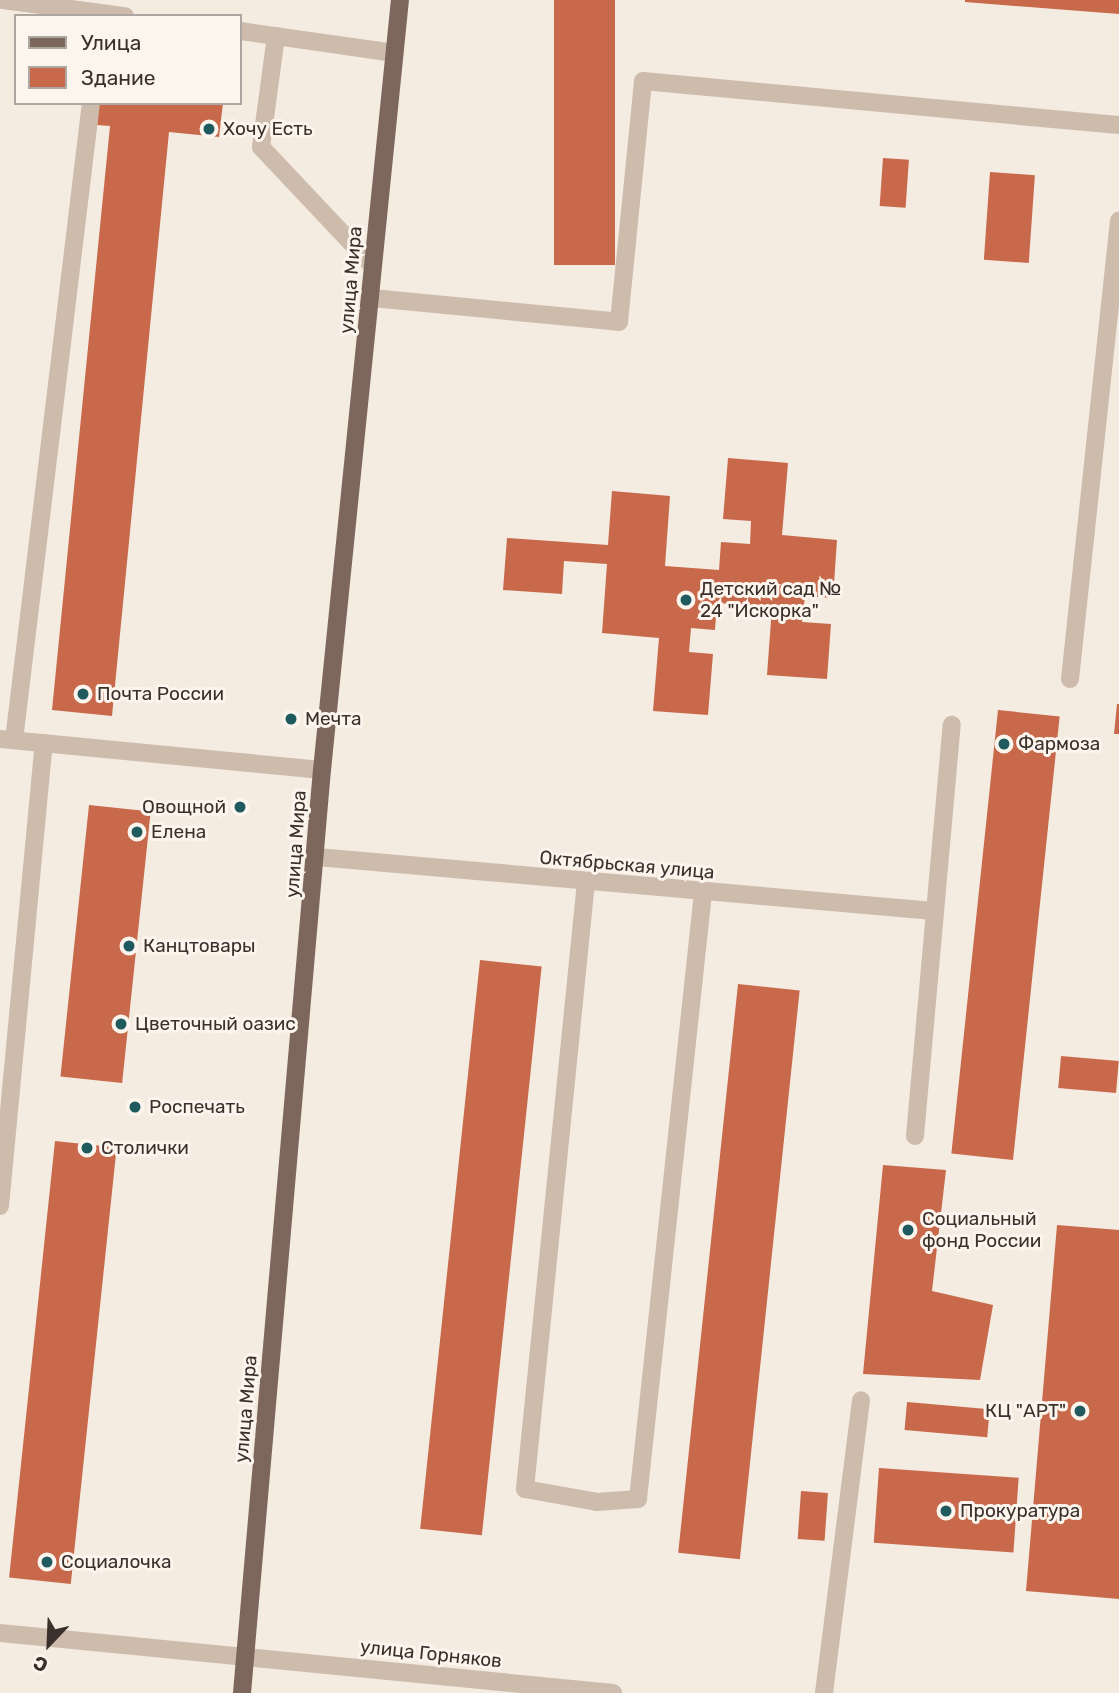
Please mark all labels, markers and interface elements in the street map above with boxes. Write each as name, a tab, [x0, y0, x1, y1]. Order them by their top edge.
legend	[14, 14, 242, 105]
text: Улица	[81, 30, 141, 55]
text: Здание	[81, 65, 156, 90]
place label: Хочу Есть	[223, 118, 313, 140]
marker: Хочу Есть	[201, 121, 217, 137]
street label: улица Мира	[335, 225, 367, 335]
place label: Детский сад № 24 "Искорка"	[700, 578, 841, 622]
marker: Детский сад № 24 "Искорка"	[678, 592, 694, 608]
place label: Почта России	[97, 683, 224, 705]
marker: Почта России	[75, 686, 91, 702]
place label: Мечта	[305, 708, 361, 730]
marker: Мечта	[283, 711, 299, 727]
place label: Фармоза	[1018, 733, 1100, 755]
marker: Фармоза	[996, 736, 1012, 752]
street label: улица Мира	[281, 789, 311, 899]
place label: Овощной	[142, 796, 226, 818]
marker: Овощной	[232, 799, 248, 815]
place label: Елена	[151, 821, 206, 843]
marker: Елена	[129, 824, 145, 840]
street label: Октябрьская улица	[538, 846, 716, 884]
place label: Канцтовары	[143, 935, 256, 957]
marker: Канцтовары	[121, 938, 137, 954]
place label: Цветочный оазис	[135, 1013, 296, 1035]
marker: Цветочный оазис	[113, 1016, 129, 1032]
place label: Роспечать	[149, 1096, 245, 1118]
marker: Роспечать	[127, 1099, 143, 1115]
place label: Столички	[101, 1137, 189, 1159]
marker: Столички	[79, 1140, 95, 1156]
place label: Социальный фонд России	[922, 1208, 1041, 1252]
marker: Социальный фонд России	[900, 1222, 916, 1238]
street label: улица Мира	[230, 1354, 262, 1464]
place label: КЦ "АРТ"	[985, 1400, 1066, 1422]
marker: КЦ "АРТ"	[1072, 1403, 1088, 1419]
place label: Прокуратура	[960, 1500, 1080, 1522]
marker: Прокуратура	[938, 1503, 954, 1519]
place label: Социалочка	[61, 1551, 171, 1573]
marker: Социалочка	[39, 1554, 55, 1570]
north arrow	[14, 1609, 84, 1679]
street label: улица Горняков	[359, 1635, 503, 1673]
text: С	[30, 1651, 51, 1677]

